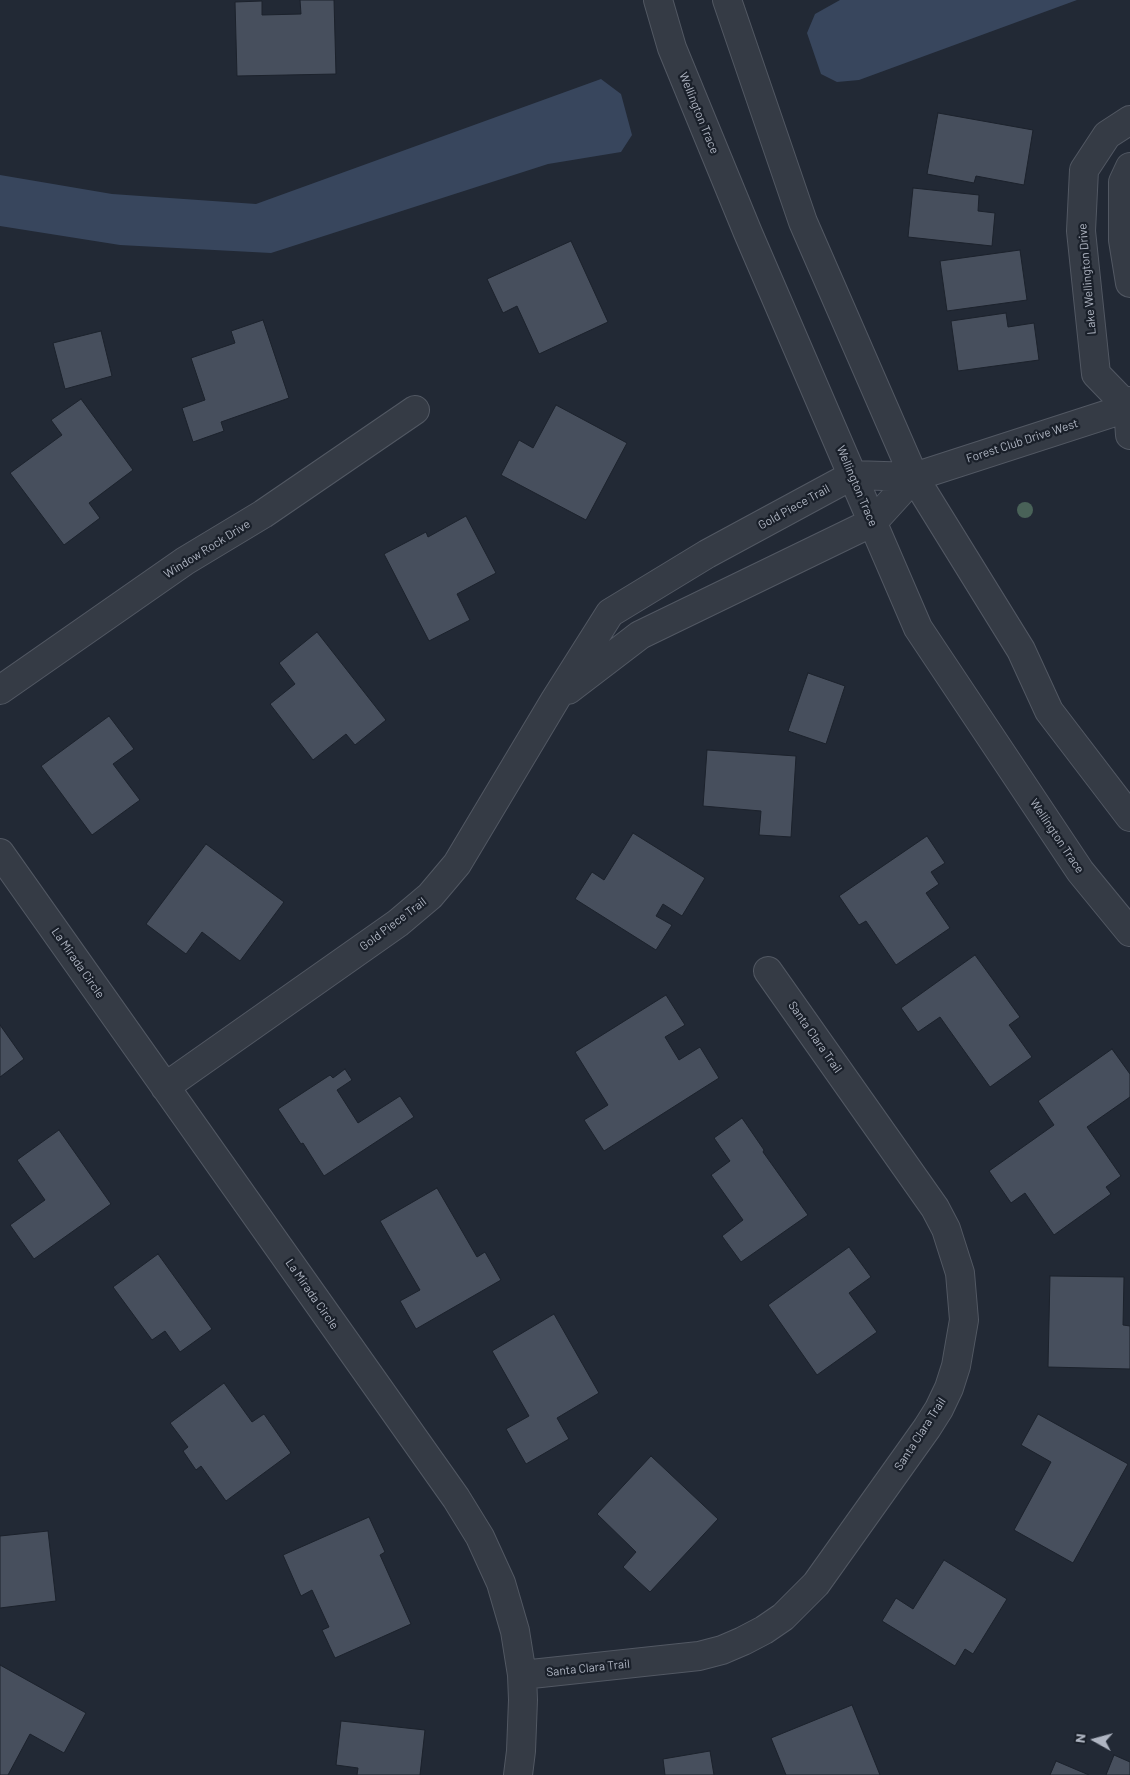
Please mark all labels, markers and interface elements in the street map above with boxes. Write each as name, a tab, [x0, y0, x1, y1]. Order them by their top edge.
street label: Wellington Trace	[676, 70, 722, 156]
street label: Lake Wellington Drive	[1075, 223, 1099, 335]
street label: Forest Club Drive West	[964, 416, 1080, 466]
street label: Wellington Trace	[833, 443, 881, 529]
street label: Gold Piece Trail	[756, 481, 832, 533]
street label: Window Rock Drive	[161, 517, 253, 581]
street label: Wellington Trace	[1027, 796, 1087, 876]
street label: Gold Piece Trail	[357, 894, 429, 954]
street label: La Mirada Circle	[48, 925, 108, 1001]
street label: Santa Clara Trail	[785, 998, 845, 1076]
street label: La Mirada Circle	[282, 1256, 342, 1332]
street label: Santa Clara Trail	[891, 1395, 949, 1473]
street label: Santa Clara Trail	[545, 1656, 631, 1680]
north arrow	[1070, 1715, 1120, 1765]
text: N	[1071, 1732, 1089, 1744]

